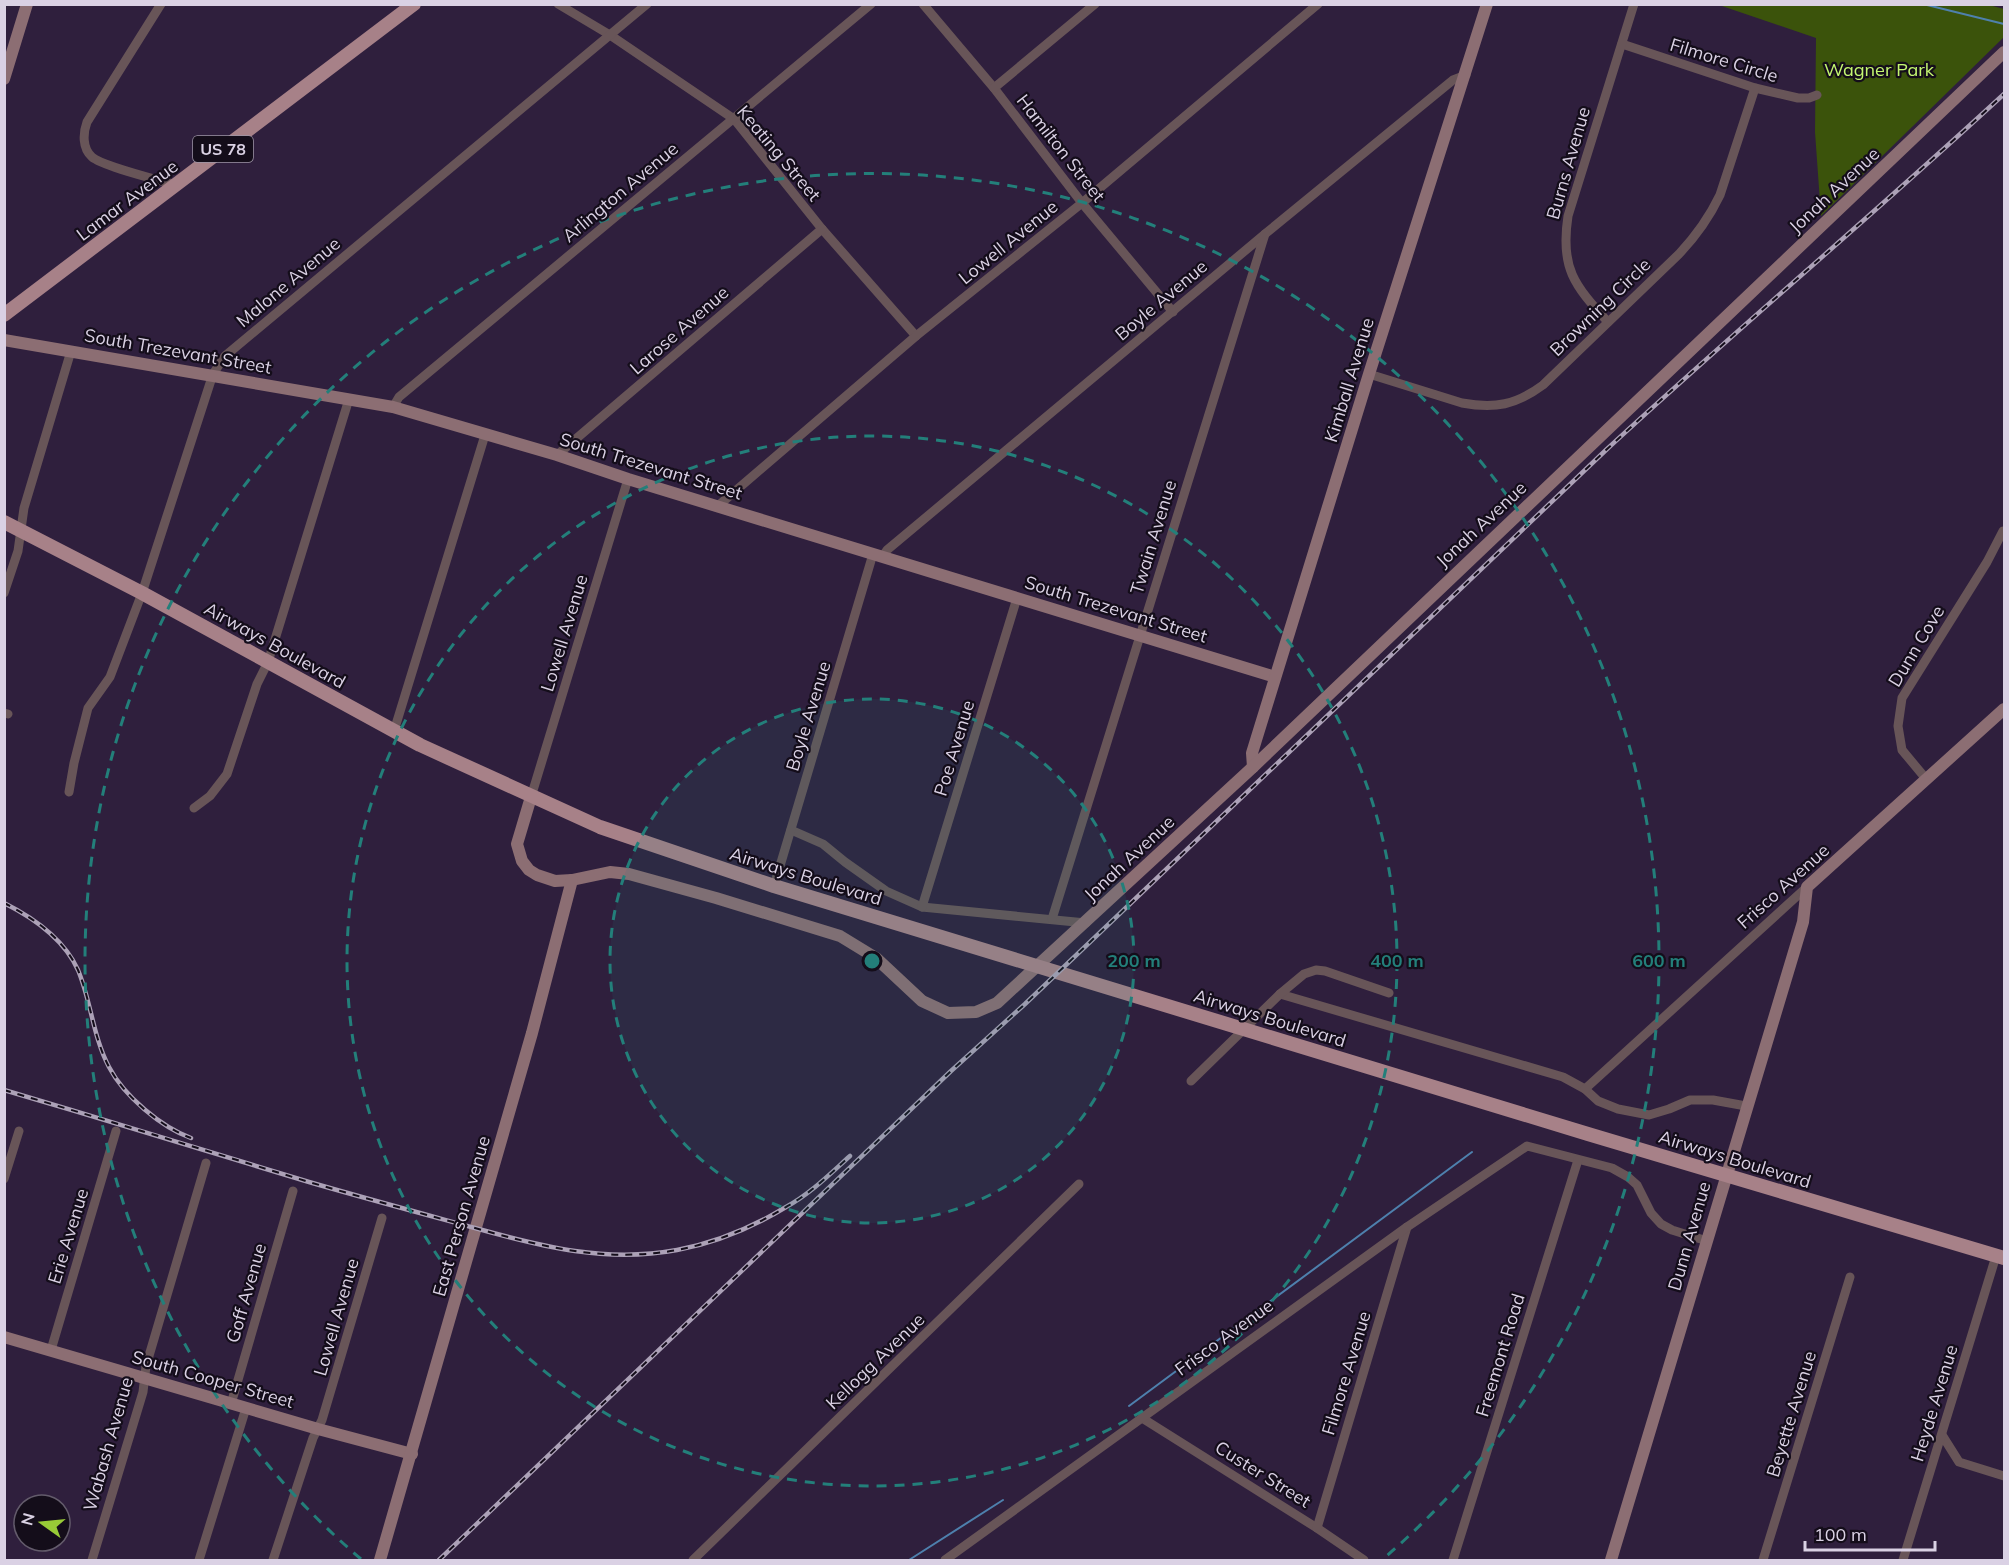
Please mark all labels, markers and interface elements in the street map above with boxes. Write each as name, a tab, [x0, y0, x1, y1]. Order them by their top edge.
street label: Filmore Circle	[1667, 33, 1781, 87]
park label: Wagner Park	[1824, 58, 1935, 81]
street label: Hamilton Street	[1012, 90, 1110, 206]
street label: Keating Street	[732, 100, 826, 206]
street label: Burns Avenue	[1541, 104, 1595, 222]
road number: US 78	[193, 136, 253, 162]
street label: Arlington Avenue	[557, 137, 683, 247]
street label: Jonah Avenue	[1784, 142, 1884, 238]
street label: Lamar Avenue	[72, 154, 182, 246]
street label: Lowell Avenue	[954, 195, 1062, 289]
street label: Malone Avenue	[231, 232, 345, 332]
street label: Browning Circle	[1545, 253, 1655, 361]
street label: Boyle Avenue	[1110, 255, 1212, 345]
street label: Larose Avenue	[625, 281, 733, 379]
street label: Kimball Avenue	[1319, 315, 1379, 445]
street label: South Trezevant Street	[83, 323, 273, 379]
street label: South Trezevant Street	[557, 427, 745, 505]
street label: Jonah Avenue	[1431, 476, 1531, 572]
street label: Twain Avenue	[1125, 477, 1181, 597]
street label: South Trezevant Street	[1022, 570, 1210, 648]
street label: Lowell Avenue	[535, 572, 593, 694]
street label: Airways Boulevard	[200, 597, 350, 693]
street label: Dunn Cove	[1883, 601, 1949, 691]
street label: Boyle Avenue	[780, 658, 836, 774]
street label: Poe Avenue	[929, 697, 979, 799]
street label: Jonah Avenue	[1079, 810, 1179, 906]
street label: Frisco Avenue	[1732, 839, 1834, 933]
street label: Airways Boulevard	[727, 842, 885, 910]
text: 200 m	[1107, 949, 1161, 972]
text: 400 m	[1370, 949, 1424, 972]
text: 600 m	[1632, 949, 1686, 972]
centre of rings	[862, 951, 882, 971]
street label: Airways Boulevard	[1191, 984, 1349, 1052]
street label: Airways Boulevard	[1656, 1125, 1814, 1193]
street label: East Person Avenue	[427, 1133, 495, 1299]
street label: Dunn Avenue	[1662, 1179, 1716, 1293]
street label: Erie Avenue	[43, 1185, 93, 1287]
street label: Goff Avenue	[221, 1241, 271, 1345]
street label: Lowell Avenue	[308, 1256, 364, 1378]
street label: Freemont Road	[1470, 1291, 1530, 1419]
street label: Frisco Avenue	[1170, 1294, 1278, 1380]
street label: Kellogg Avenue	[821, 1308, 929, 1414]
street label: Filmore Avenue	[1316, 1308, 1376, 1438]
street label: Heyde Avenue	[1905, 1342, 1963, 1464]
street label: South Cooper Street	[129, 1345, 297, 1413]
street label: Beyette Avenue	[1761, 1348, 1821, 1480]
street label: Wabash Avenue	[78, 1374, 138, 1514]
street label: Custer Street	[1211, 1436, 1315, 1512]
north arrow	[12, 1493, 72, 1553]
text: N	[16, 1511, 39, 1528]
scale bar	[1805, 1514, 1936, 1552]
text: 100 m	[1814, 1523, 1867, 1546]

